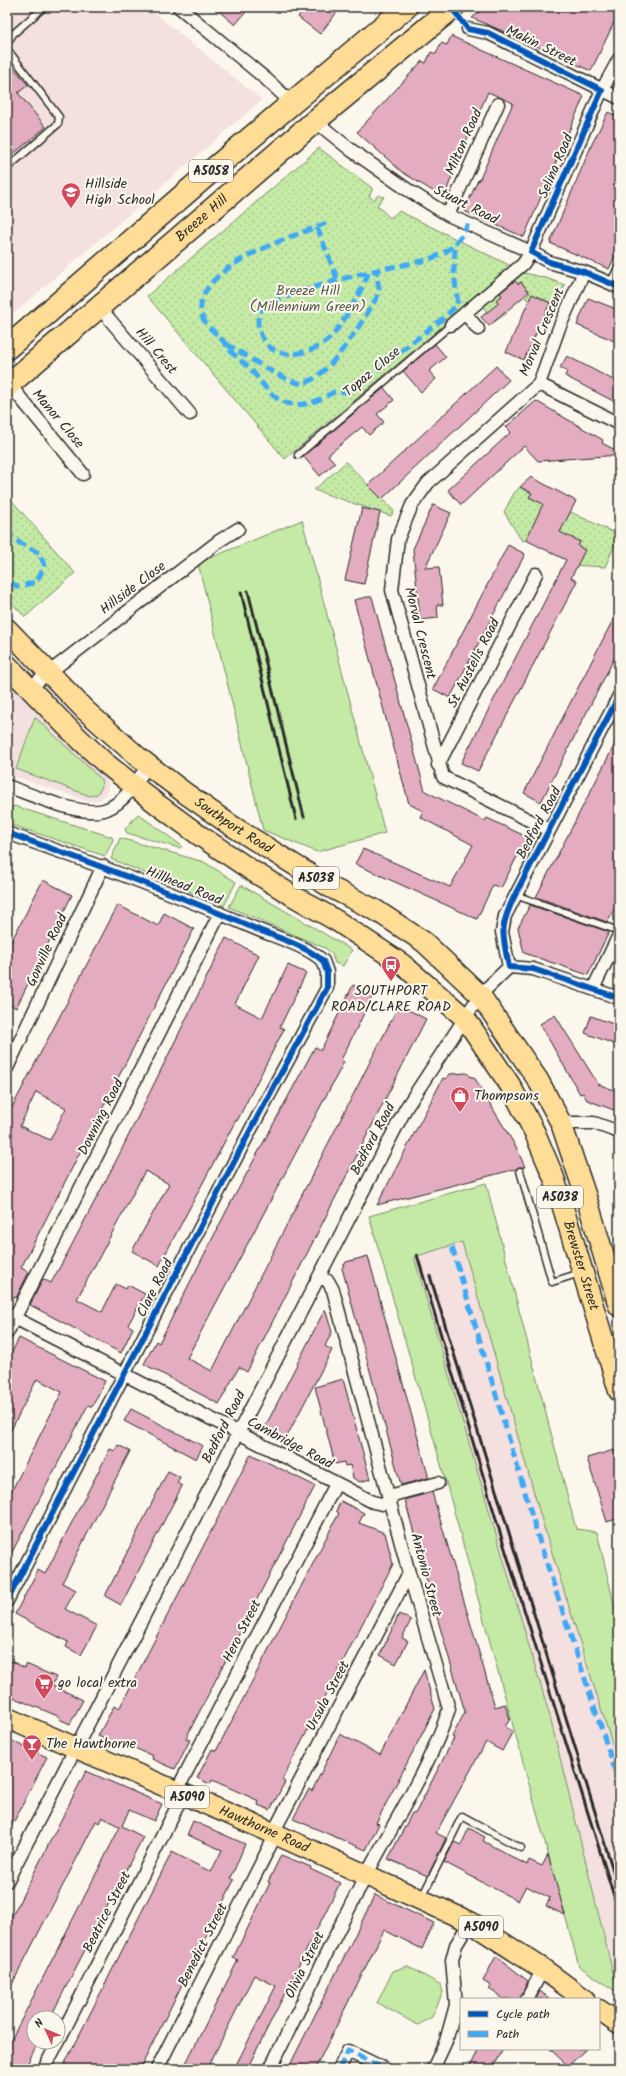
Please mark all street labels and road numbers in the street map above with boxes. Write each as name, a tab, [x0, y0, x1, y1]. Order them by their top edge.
street label: Makin Street	[502, 19, 581, 73]
street label: Milton Road	[440, 104, 489, 179]
street label: Selina Road	[533, 129, 580, 202]
road number: A5058	[189, 160, 233, 182]
street label: Stuart Road	[430, 179, 503, 231]
street label: Breeze Hill	[170, 189, 234, 248]
street label: Morval Crescent	[513, 284, 571, 380]
street label: Hill Crest	[130, 323, 183, 380]
street label: Topaz Close	[338, 341, 406, 403]
street label: Manor Close	[26, 384, 90, 454]
street label: Hillside Close	[95, 555, 171, 620]
street label: Morval Crescent	[398, 585, 442, 682]
street label: St Austells Road	[442, 613, 506, 712]
street label: Bedford Road	[511, 782, 568, 863]
street label: Southport Road	[190, 792, 278, 860]
street label: Hillhead Road	[143, 861, 226, 912]
road number: A5038	[293, 867, 339, 889]
street label: Gonville Road	[20, 909, 74, 990]
street label: Downing Road	[72, 1074, 130, 1159]
street label: Bedford Road	[345, 1098, 402, 1179]
road number: A5038	[537, 1186, 583, 1208]
street label: Brewster Street	[557, 1218, 605, 1314]
street label: Clare Road	[131, 1254, 180, 1321]
street label: Bedford Road	[196, 1386, 252, 1467]
street label: Cambridge Road	[243, 1411, 338, 1475]
street label: Antonio Street	[404, 1531, 448, 1620]
street label: Hero Street	[217, 1595, 267, 1666]
street label: Ursula Street	[300, 1656, 356, 1735]
road number: A5090	[165, 1786, 209, 1808]
street label: Hawthorne Road	[215, 1800, 314, 1859]
street label: Beatrice Street	[77, 1867, 137, 1957]
street label: Benedict Street	[172, 1898, 234, 1991]
road number: A5090	[459, 1916, 503, 1938]
street label: Olivia Street	[279, 1927, 331, 2002]

